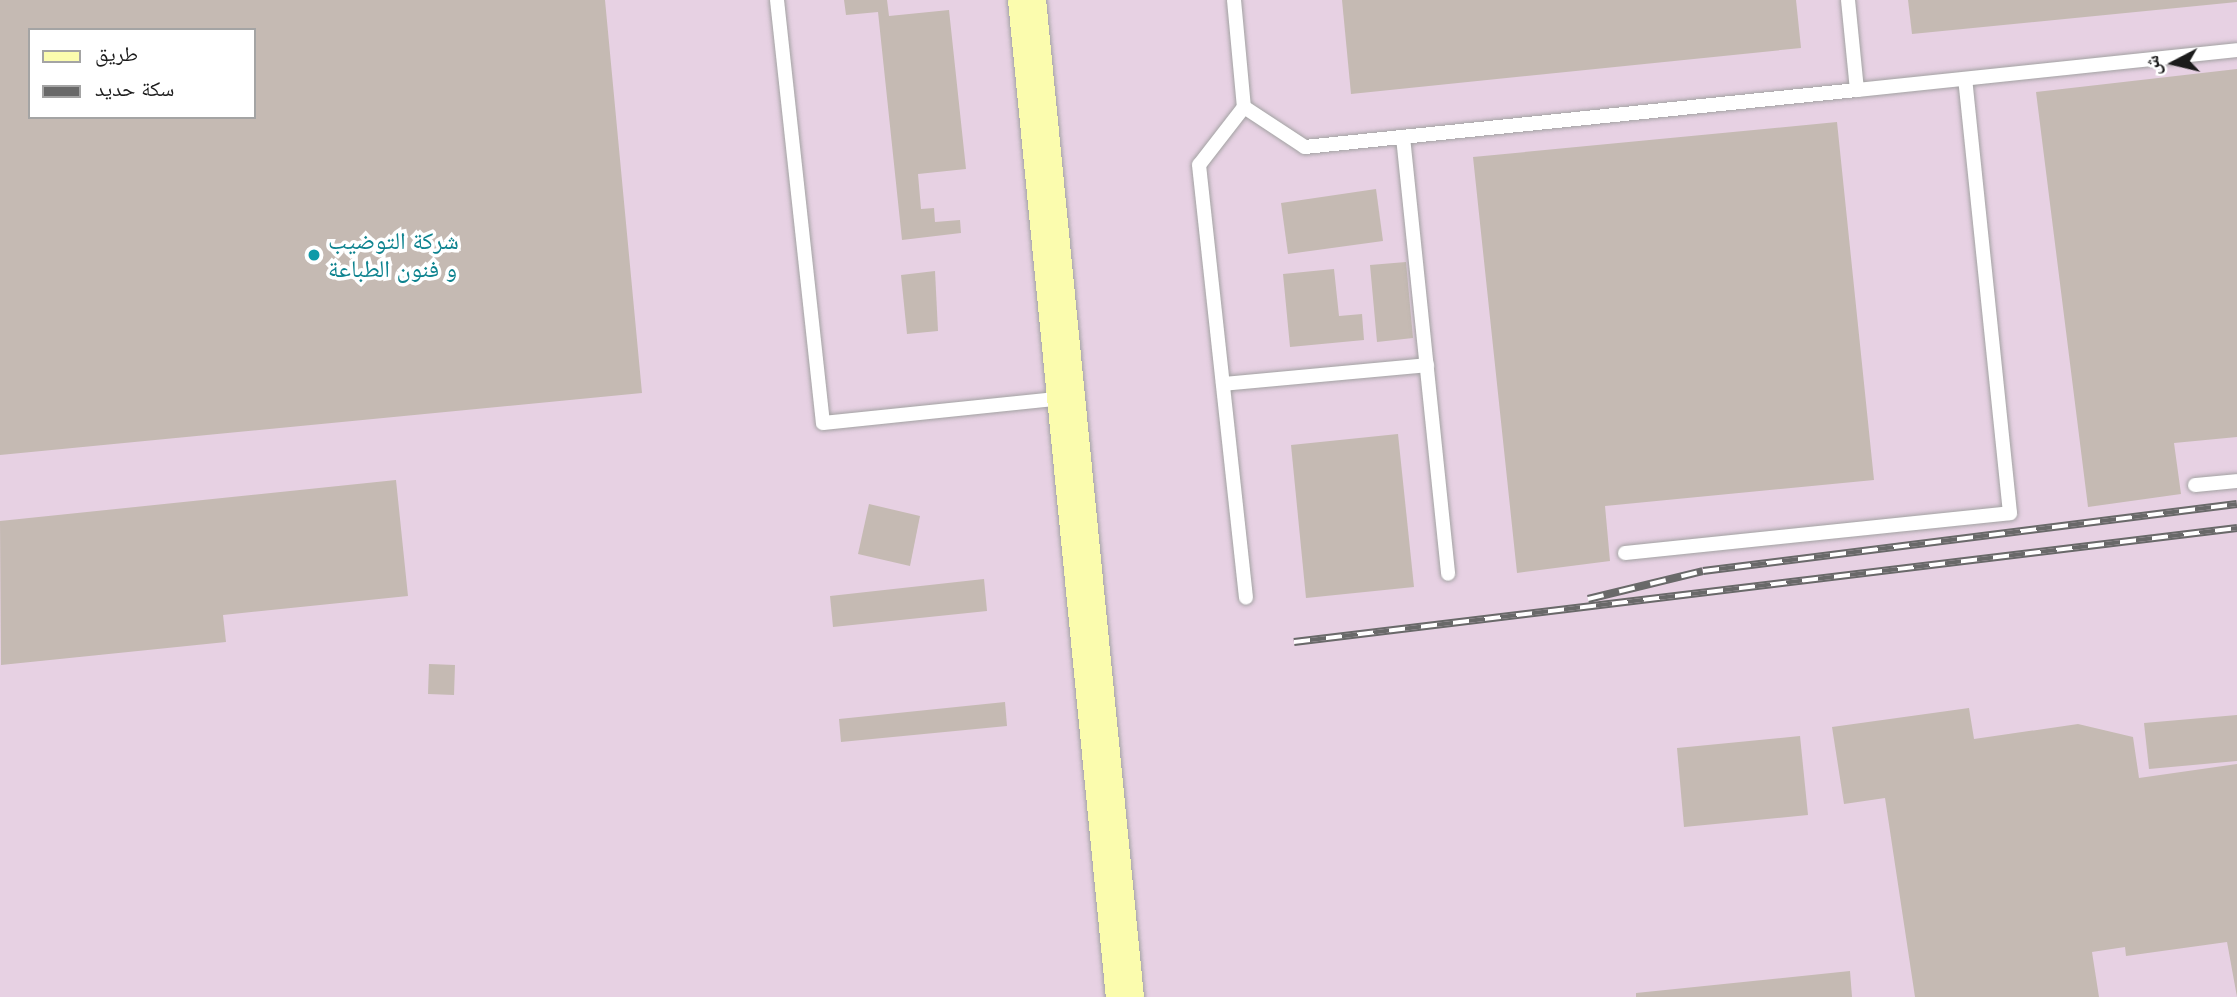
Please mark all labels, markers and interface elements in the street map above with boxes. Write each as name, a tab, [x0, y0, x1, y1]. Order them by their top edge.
legend	[28, 28, 256, 119]
north arrow	[2139, 28, 2209, 98]
text: طريق	[95, 42, 138, 65]
text: ش	[2141, 54, 2164, 77]
text: سكة حديد	[95, 77, 174, 100]
place label: شركة التوضيب و فنون الطباعة	[328, 227, 459, 283]
marker: شركة التوضيب و فنون الطباعة	[306, 247, 322, 263]

